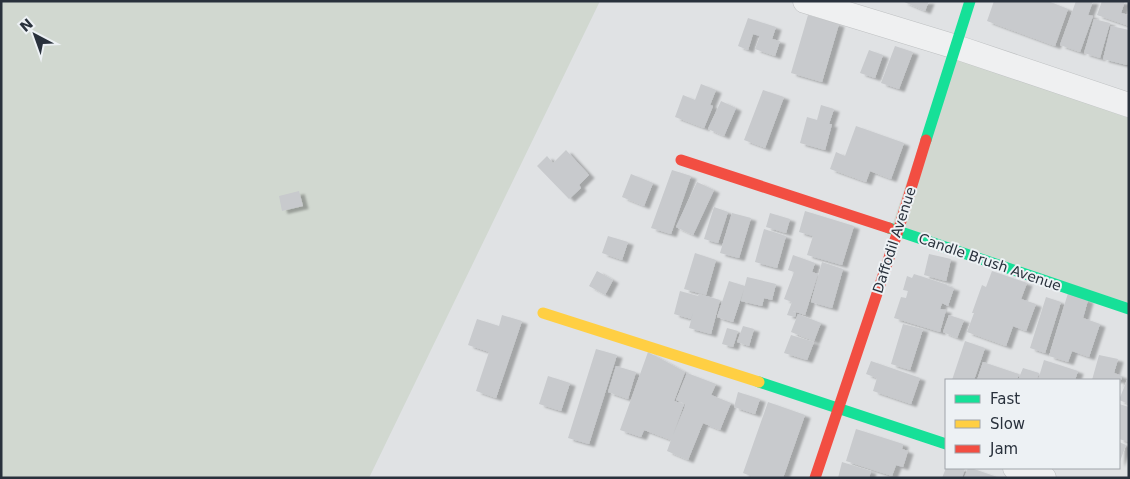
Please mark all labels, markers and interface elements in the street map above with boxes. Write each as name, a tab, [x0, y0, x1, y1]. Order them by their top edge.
north arrow	[10, 10, 60, 60]
text: N	[17, 15, 36, 35]
street label: Daffodil Avenue	[869, 185, 919, 295]
street label: Candle Brush Avenue	[917, 230, 1063, 294]
legend	[945, 379, 1120, 469]
text: Fast	[990, 390, 1020, 408]
text: Slow	[990, 415, 1025, 433]
text: Jam	[989, 440, 1018, 458]

